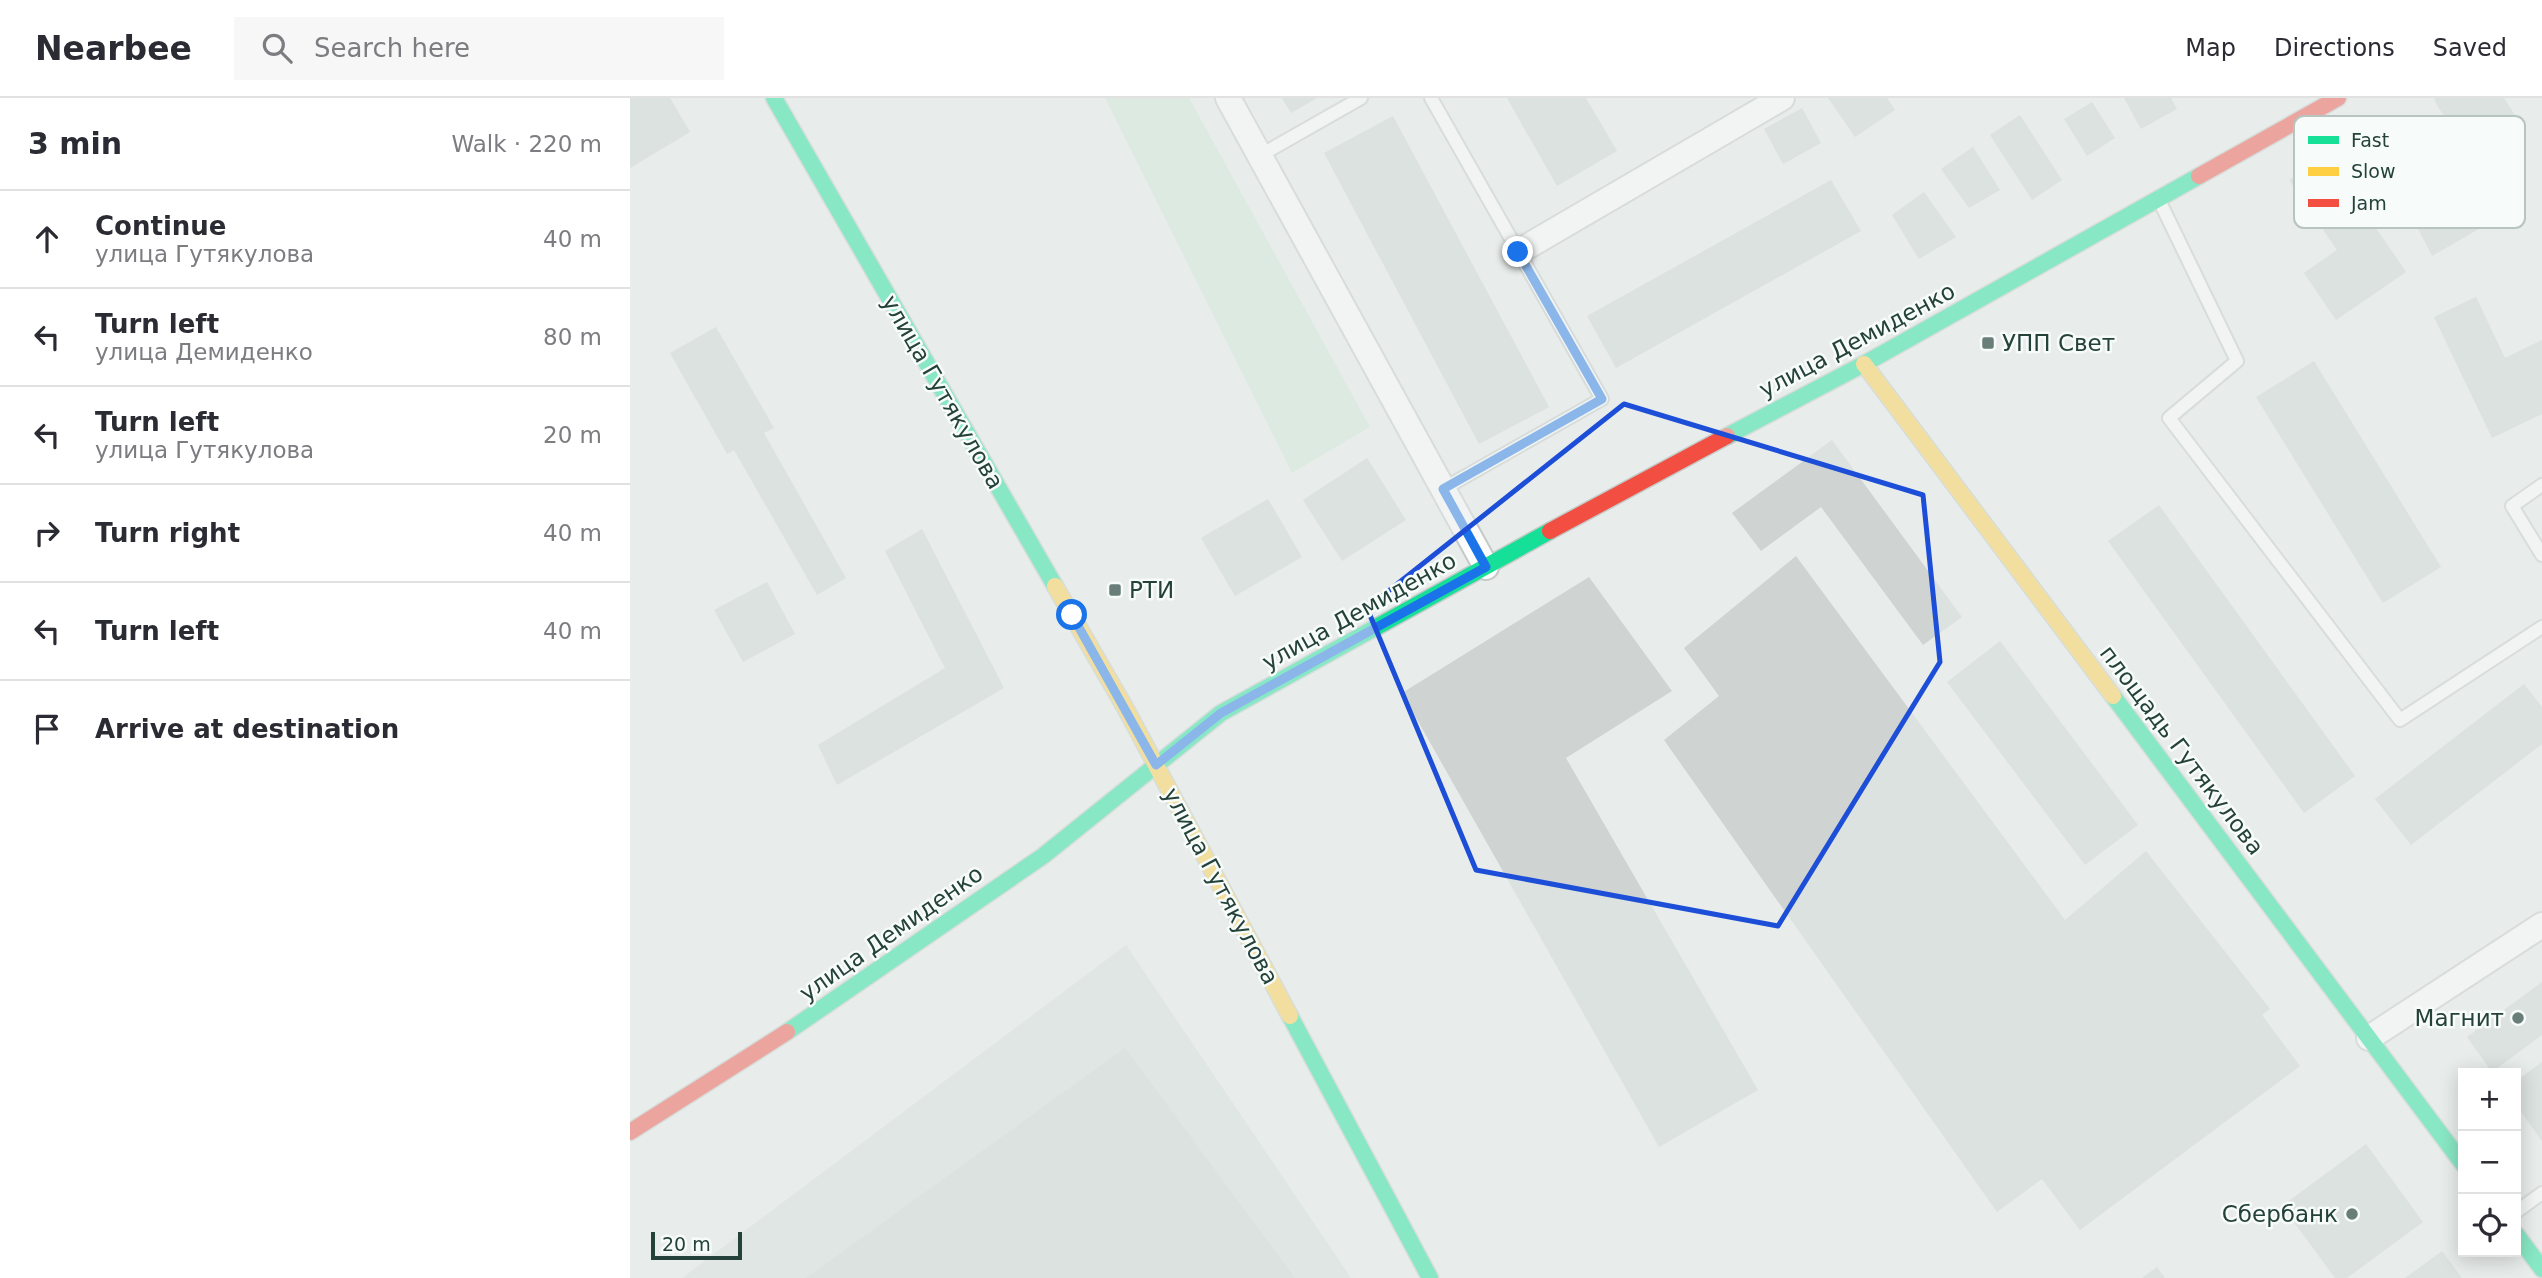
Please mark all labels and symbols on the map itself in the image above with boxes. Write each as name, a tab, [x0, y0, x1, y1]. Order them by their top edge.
legend	[2294, 116, 2525, 228]
text: Fast	[2351, 129, 2389, 151]
text: Slow	[2351, 160, 2396, 182]
text: Jam	[2350, 192, 2387, 214]
route end	[1502, 236, 1533, 267]
street label: улица Демиденко	[1755, 277, 1959, 403]
street label: улица Гутякулова	[877, 291, 1009, 493]
place label: УПП Свет	[2002, 330, 2115, 356]
marker: УПП Свет	[1980, 335, 1996, 351]
street label: улица Демиденко	[1257, 547, 1461, 675]
place label: РТИ	[1129, 577, 1174, 603]
marker: РТИ	[1107, 582, 1123, 598]
route start	[1056, 599, 1087, 630]
street label: площадь Гутякулова	[2095, 640, 2269, 860]
street label: улица Гутякулова	[1158, 783, 1284, 989]
street label: улица Демиденко	[794, 860, 988, 1006]
place label: Магнит	[2415, 1005, 2504, 1031]
marker: Магнит	[2510, 1010, 2526, 1026]
place label: Сбербанк	[2222, 1201, 2338, 1227]
marker: Сбербанк	[2344, 1206, 2360, 1222]
scale bar	[651, 1229, 742, 1261]

